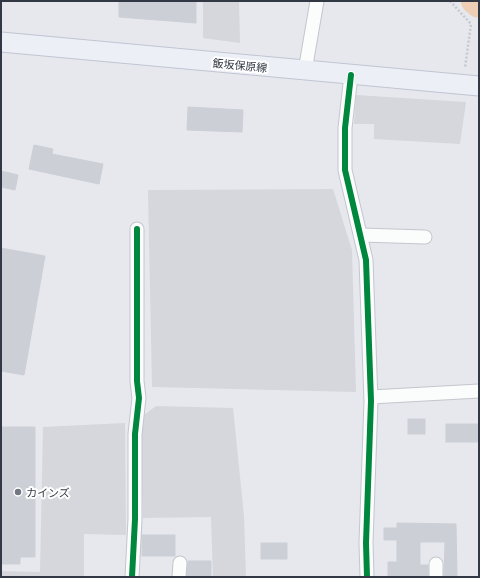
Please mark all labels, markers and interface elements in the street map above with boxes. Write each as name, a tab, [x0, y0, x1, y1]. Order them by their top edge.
street label: 飯坂保原線	[212, 56, 268, 74]
place label: カインズ	[26, 486, 70, 499]
marker: カインズ	[13, 487, 23, 497]

